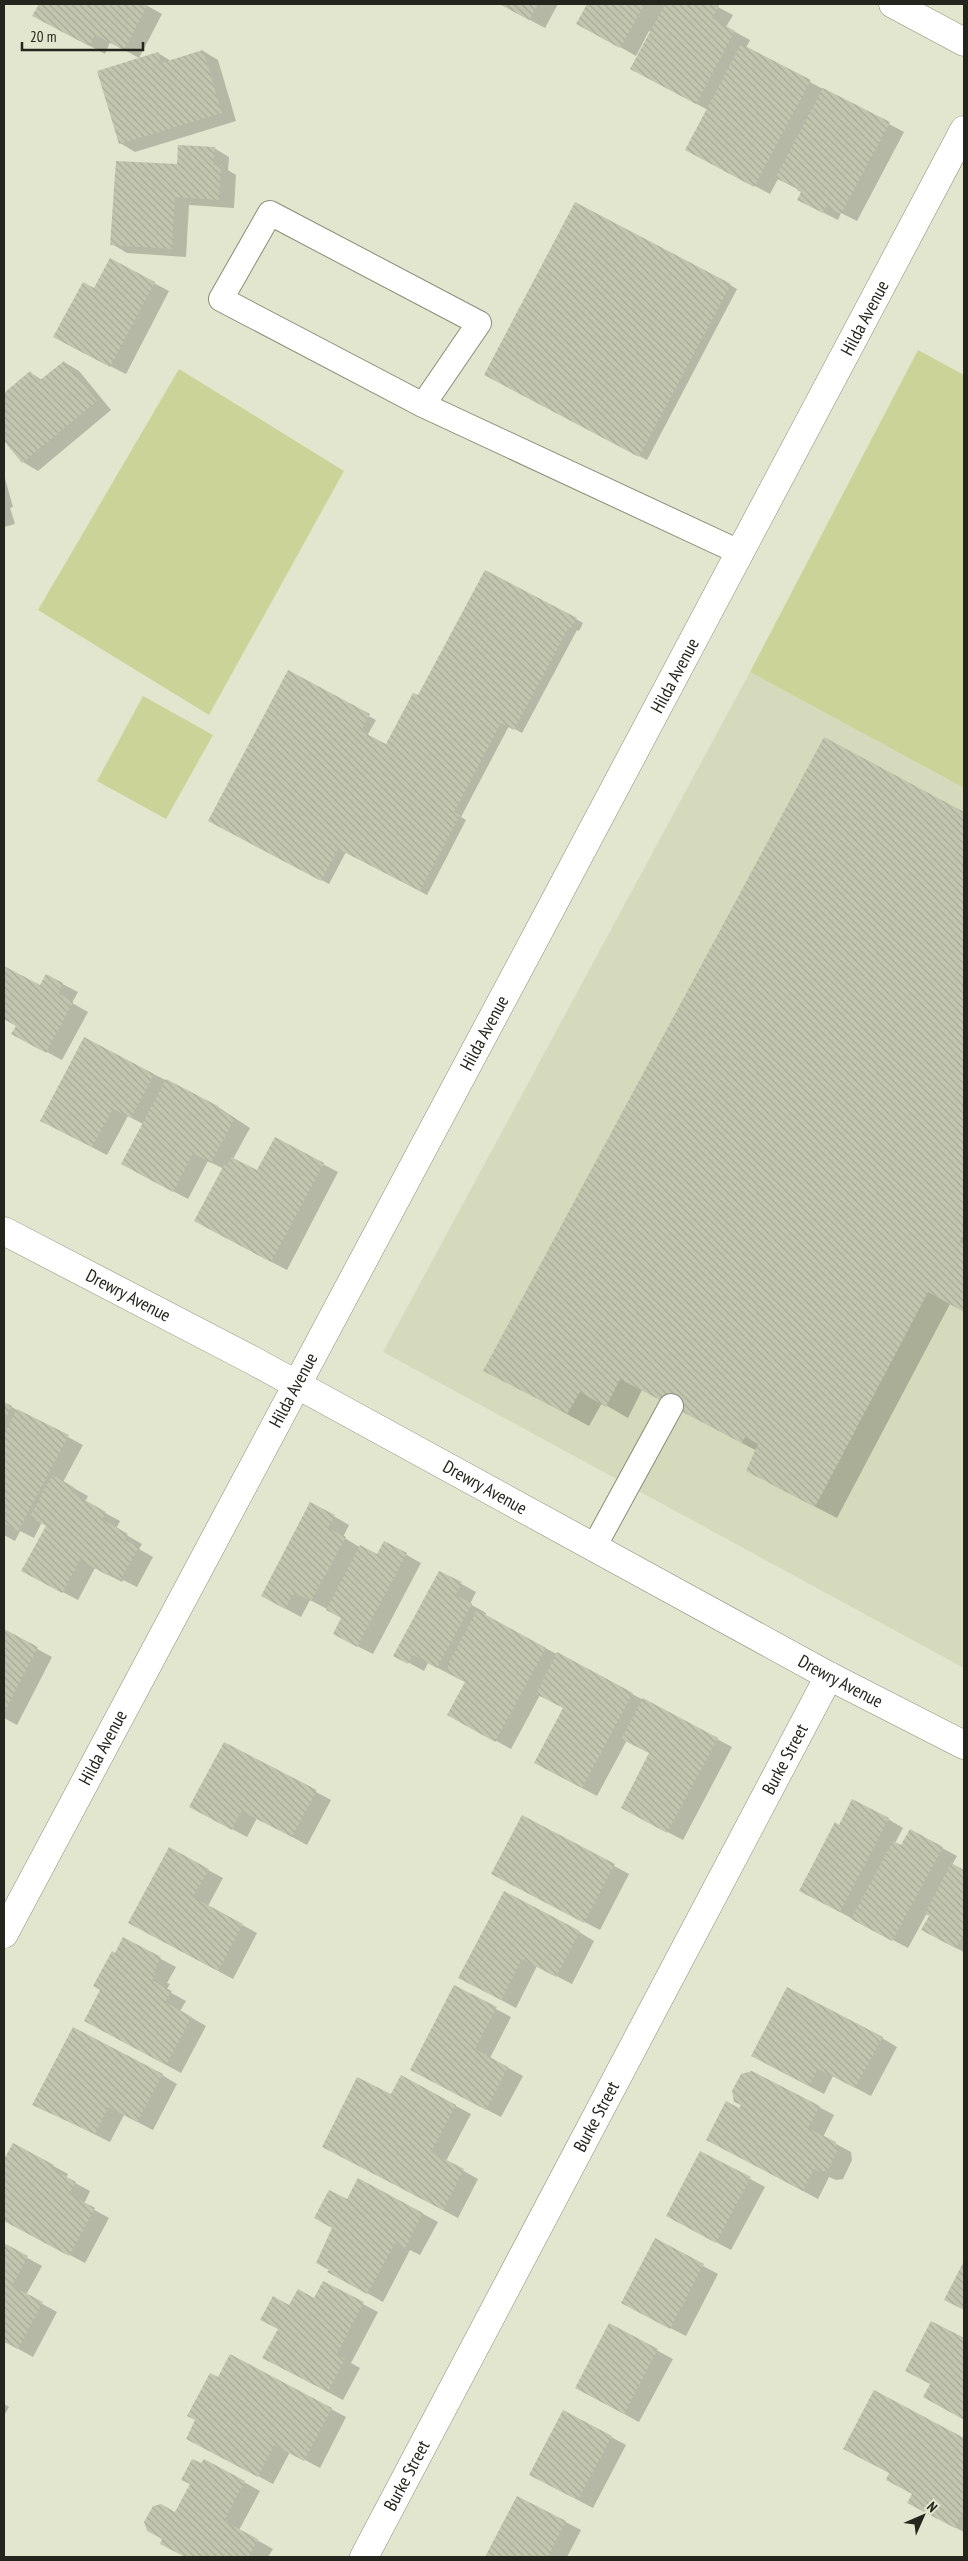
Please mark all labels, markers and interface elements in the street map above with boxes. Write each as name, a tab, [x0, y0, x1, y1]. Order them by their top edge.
scale bar	[22, 20, 144, 52]
text: 20 m	[30, 27, 56, 46]
street label: Hilda Avenue	[835, 276, 894, 359]
street label: Hilda Avenue	[645, 634, 704, 717]
street label: Hilda Avenue	[455, 991, 513, 1074]
street label: Drewry Avenue	[82, 1264, 175, 1327]
street label: Hilda Avenue	[264, 1349, 322, 1431]
street label: Drewry Avenue	[439, 1455, 531, 1519]
street label: Drewry Avenue	[794, 1649, 887, 1713]
street label: Hilda Avenue	[73, 1706, 132, 1789]
street label: Burke Street	[757, 1720, 813, 1798]
street label: Burke Street	[568, 2077, 624, 2156]
street label: Burke Street	[378, 2436, 435, 2515]
north arrow	[898, 2491, 948, 2541]
text: N	[923, 2498, 941, 2516]

